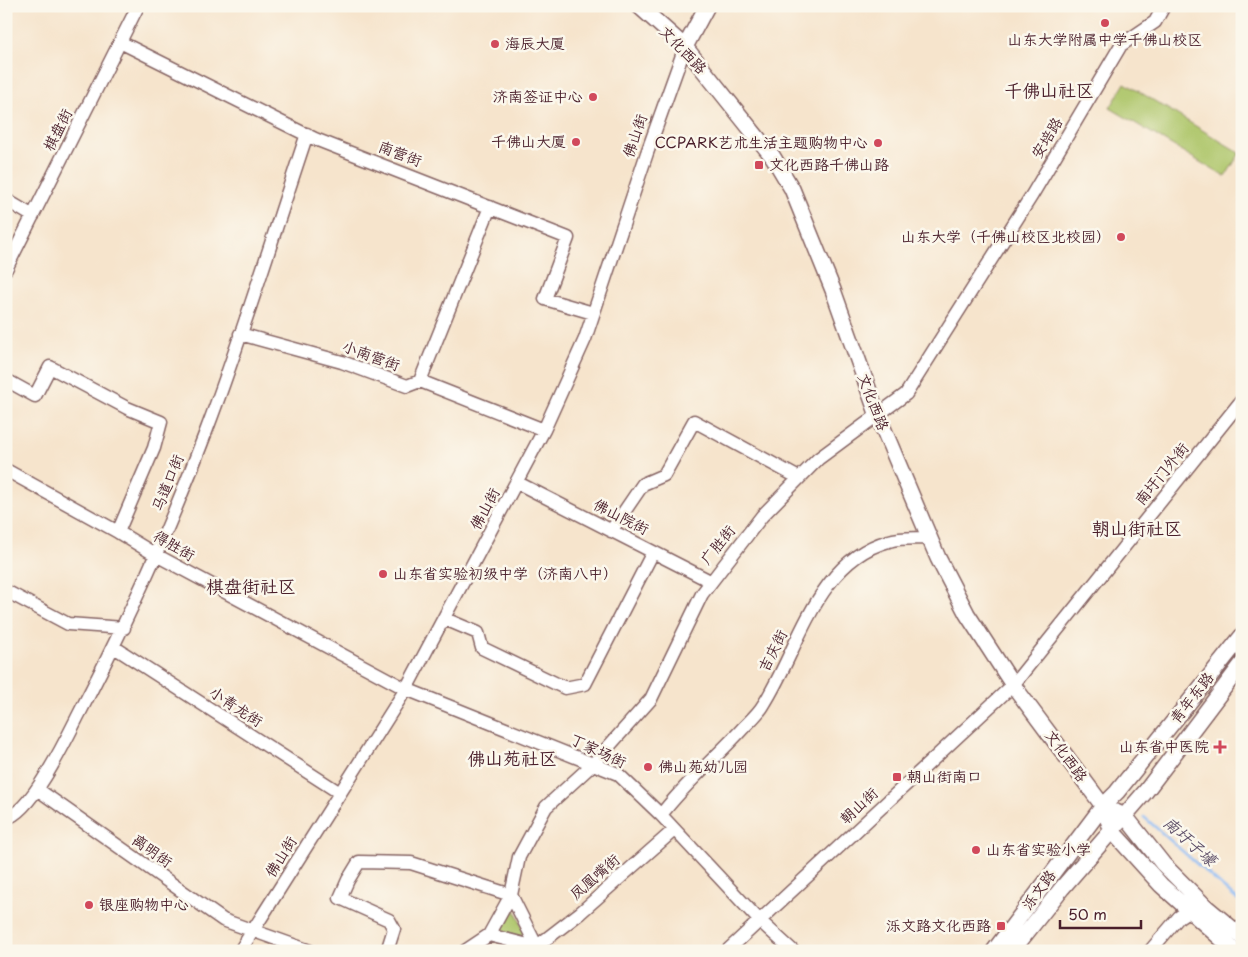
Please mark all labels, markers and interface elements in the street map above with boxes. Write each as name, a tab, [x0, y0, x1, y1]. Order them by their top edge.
marker: 山东大学附属中学千佛山校区	[1099, 17, 1111, 29]
street label: 文化西路	[655, 19, 713, 79]
place label: 山东大学附属中学千佛山校区	[1007, 27, 1203, 50]
place label: 海辰大厦	[505, 31, 565, 54]
marker: 海辰大厦	[489, 38, 501, 50]
district label: 千佛山社区	[1004, 76, 1094, 103]
place label: 济南签证中心	[493, 84, 583, 107]
marker: 济南签证中心	[587, 91, 599, 103]
street label: 棋盘街	[36, 104, 77, 155]
street label: 佛山街	[615, 110, 652, 161]
street label: 安培路	[1024, 112, 1067, 162]
place label: 千佛山大厦	[491, 129, 566, 152]
place label: CCPARK艺术生活主题购物中心	[654, 130, 868, 153]
street label: 南营街	[375, 134, 426, 171]
marker: 千佛山大厦	[570, 136, 582, 148]
marker: CCPARK艺术生活主题购物中心	[872, 137, 884, 149]
place label: 文化西路千佛山路	[769, 152, 889, 175]
marker: 文化西路千佛山路	[753, 159, 765, 171]
place label: 山东大学（千佛山校区北校园）	[901, 224, 1111, 247]
marker: 山东大学（千佛山校区北校园）	[1115, 231, 1127, 243]
street label: 小南营街	[339, 334, 404, 376]
street label: 文化西路	[853, 369, 896, 434]
street label: 南圩门外街	[1128, 437, 1193, 509]
street label: 马道口街	[145, 450, 189, 515]
street label: 佛山街	[463, 483, 504, 534]
street label: 佛山院街	[590, 492, 654, 540]
district label: 朝山街社区	[1092, 514, 1182, 541]
street label: 广胜街	[694, 519, 740, 569]
street label: 得胜街	[150, 523, 200, 566]
place label: 山东省实验初级中学（济南八中）	[393, 561, 618, 584]
marker: 山东省实验初级中学（济南八中）	[377, 568, 389, 580]
district label: 棋盘街社区	[206, 572, 296, 599]
street label: 吉庆街	[751, 625, 792, 676]
street label: 青年东路	[1163, 666, 1218, 728]
street label: 小青龙街	[205, 680, 268, 732]
street label: 文化西路	[1040, 724, 1094, 786]
street label: 丁家场街	[567, 727, 631, 773]
place label: 山东省中医院	[1119, 734, 1209, 757]
marker: 山东省中医院	[1213, 740, 1227, 754]
district label: 佛山苑社区	[467, 744, 557, 771]
place label: 佛山苑幼儿园	[658, 754, 748, 777]
marker: 佛山苑幼儿园	[642, 761, 654, 773]
place label: 朝山街南口	[907, 764, 982, 787]
marker: 朝山街南口	[891, 771, 903, 783]
street label: 朝山街	[834, 781, 882, 829]
water label: 南圩子壕	[1159, 810, 1224, 872]
street label: 离明街	[128, 827, 178, 872]
street label: 佛山街	[258, 831, 301, 881]
place label: 山东省实验小学	[986, 837, 1091, 860]
marker: 山东省实验小学	[970, 844, 982, 856]
street label: 凤凰嘴街	[564, 848, 624, 904]
street label: 泺文路	[1015, 864, 1061, 914]
place label: 银座购物中心	[99, 892, 189, 915]
scale bar	[1060, 897, 1142, 929]
marker: 银座购物中心	[83, 899, 95, 911]
text: 50 m	[1068, 902, 1107, 925]
place label: 泺文路文化西路	[886, 913, 991, 936]
marker: 泺文路文化西路	[995, 920, 1007, 932]

